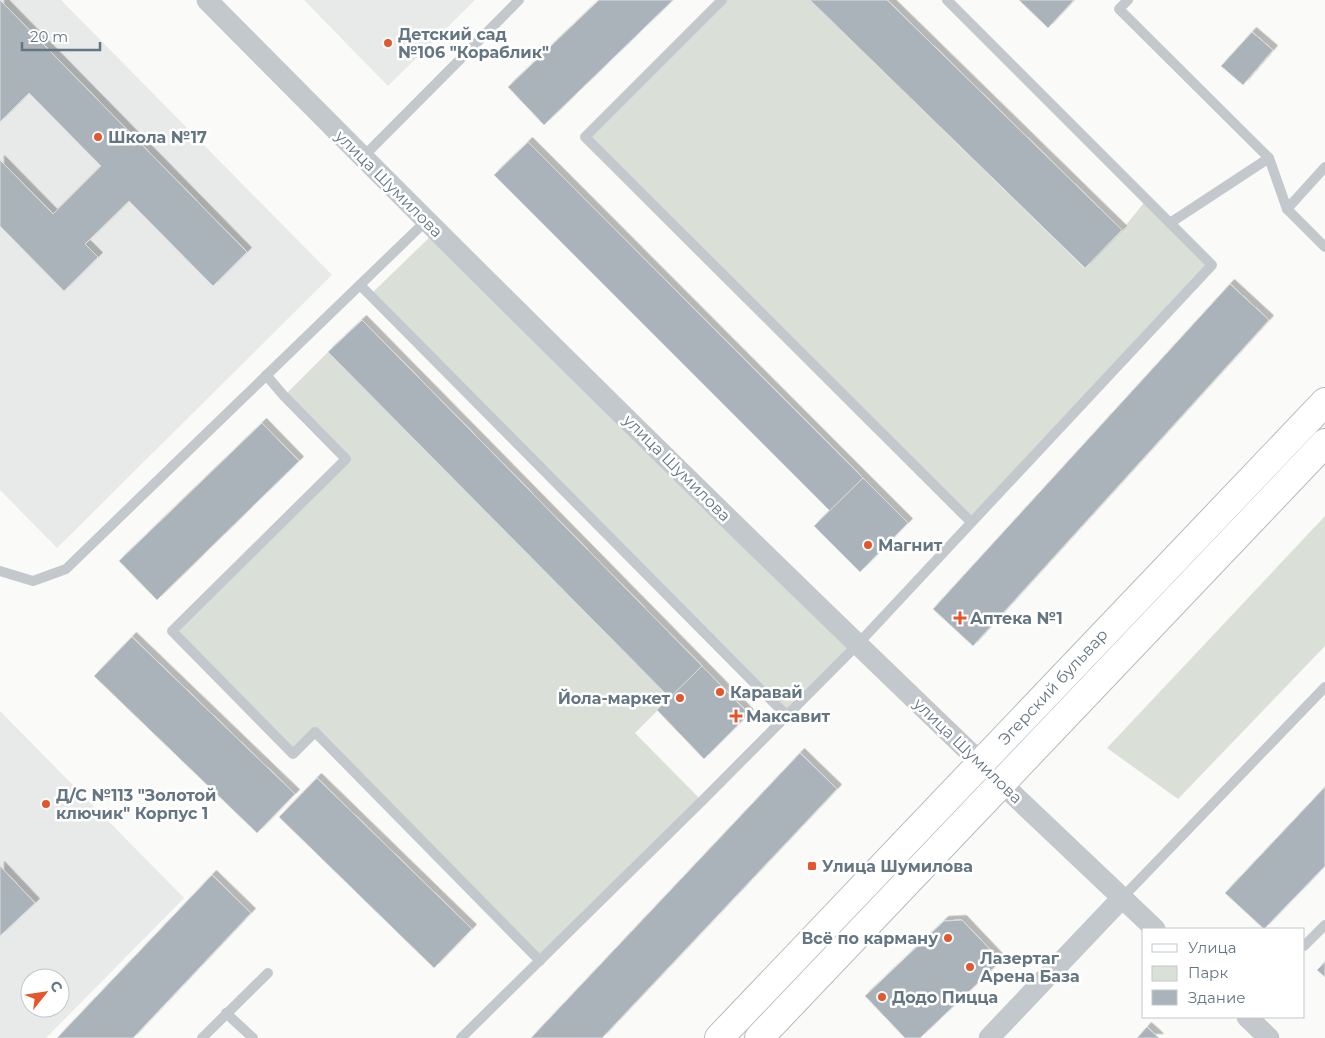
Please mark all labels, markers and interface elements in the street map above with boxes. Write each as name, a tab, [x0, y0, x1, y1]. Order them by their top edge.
scale bar	[22, 20, 100, 52]
place label: Детский сад №106 "Кораблик"	[398, 25, 549, 62]
text: 20 m	[30, 27, 68, 46]
marker: Детский сад №106 "Кораблик"	[382, 37, 394, 49]
street label: улица Шумилова	[331, 126, 446, 241]
place label: Школа №17	[108, 128, 207, 147]
marker: Школа №17	[92, 131, 104, 143]
street label: улица Шумилова	[619, 410, 734, 525]
place label: Магнит	[878, 536, 943, 555]
marker: Магнит	[862, 539, 874, 551]
place label: Аптека №1	[970, 609, 1063, 628]
marker: Аптека №1	[954, 612, 966, 624]
street label: Эгерский бульвар	[994, 625, 1112, 749]
place label: Каравай	[730, 683, 803, 702]
marker: Каравай	[714, 686, 726, 698]
place label: Йола-маркет	[558, 688, 670, 708]
marker: Йола-маркет	[674, 692, 686, 704]
street label: улица Шумилова	[909, 694, 1026, 808]
place label: Максавит	[746, 707, 831, 726]
marker: Максавит	[730, 710, 742, 722]
place label: Д/С №113 "Золотой ключик" Корпус 1	[56, 786, 216, 823]
marker: Д/С №113 "Золотой ключик" Корпус 1	[40, 798, 52, 810]
place label: Улица Шумилова	[822, 857, 973, 876]
marker: Улица Шумилова	[806, 860, 818, 872]
legend	[1142, 928, 1305, 1018]
place label: Всё по карману	[801, 929, 938, 948]
marker: Всё по карману	[942, 932, 954, 944]
text: Улица	[1188, 938, 1236, 957]
place label: Лазертаг Арена База	[980, 949, 1080, 986]
marker: Лазертаг Арена База	[964, 961, 976, 973]
text: Парк	[1188, 963, 1228, 982]
north arrow	[20, 968, 70, 1018]
text: С	[46, 978, 67, 995]
place label: Додо Пицца	[892, 988, 998, 1007]
text: Здание	[1188, 988, 1246, 1007]
marker: Додо Пицца	[876, 991, 888, 1003]

